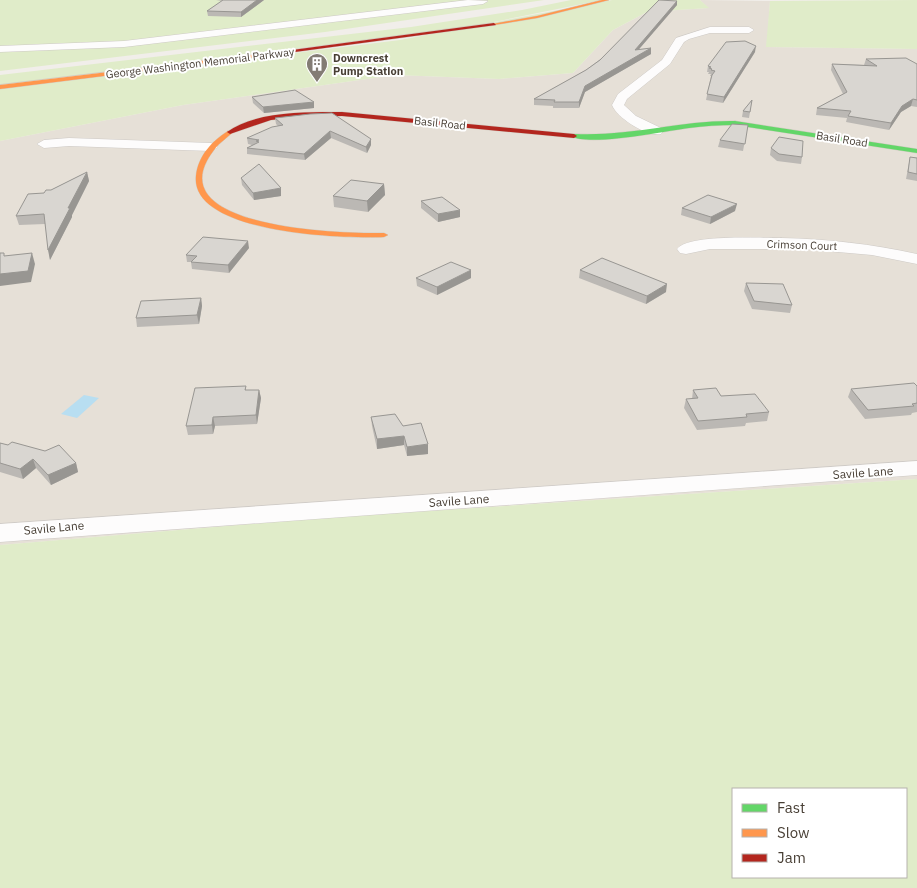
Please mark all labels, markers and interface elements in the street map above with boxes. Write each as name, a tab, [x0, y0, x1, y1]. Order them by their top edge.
street label: George Washington Memorial Parkway	[105, 44, 295, 82]
place label: Downcrest Pump Station	[333, 51, 403, 78]
building icon: Downcrest Pump Station	[305, 52, 329, 83]
street label: Basil Road	[413, 113, 467, 133]
street label: Basil Road	[815, 128, 869, 150]
street label: Crimson Court	[766, 237, 838, 253]
street label: Savile Lane	[832, 463, 894, 482]
street label: Savile Lane	[428, 491, 490, 510]
street label: Savile Lane	[23, 517, 85, 538]
legend	[732, 788, 907, 878]
text: Fast	[777, 798, 805, 817]
text: Slow	[777, 823, 810, 842]
text: Jam	[777, 848, 806, 867]

